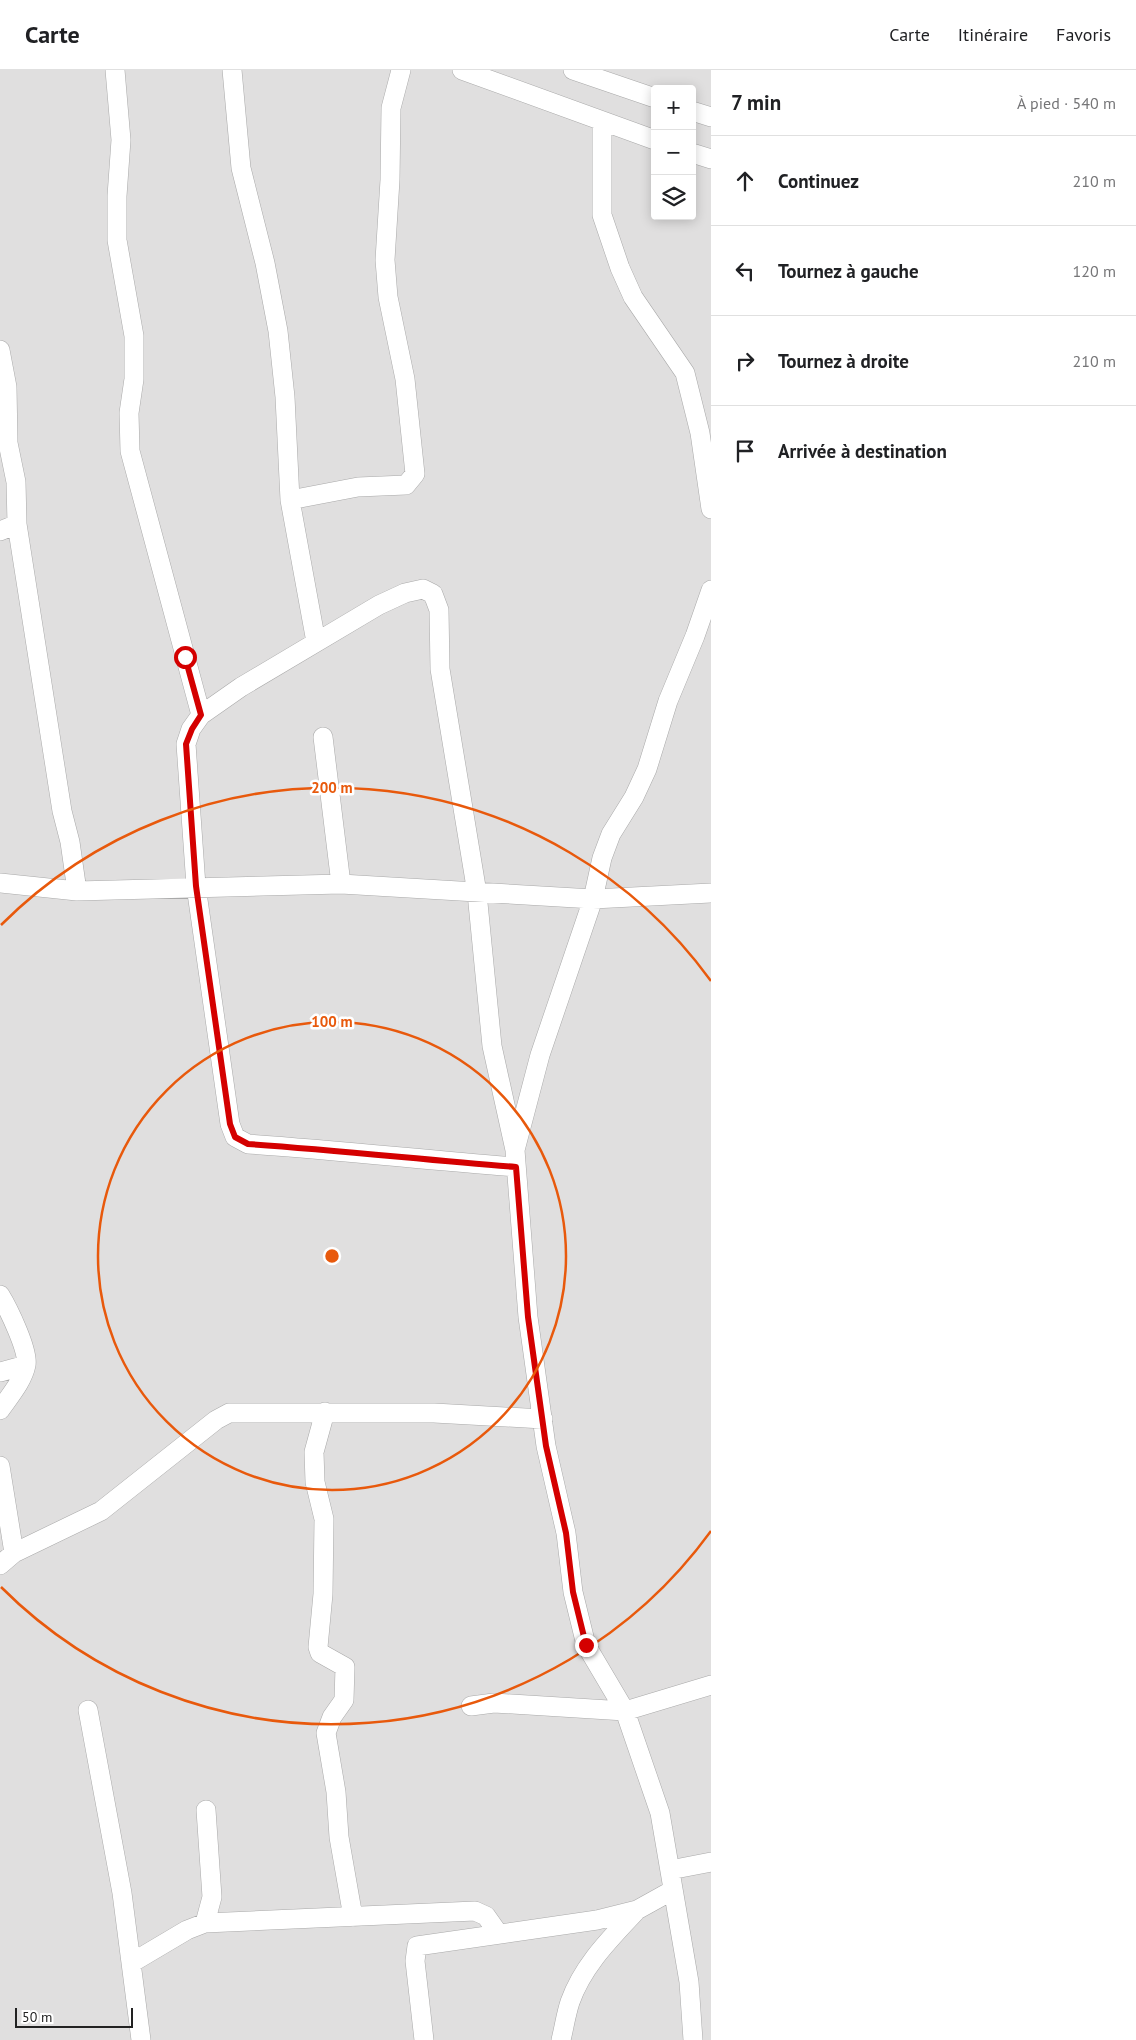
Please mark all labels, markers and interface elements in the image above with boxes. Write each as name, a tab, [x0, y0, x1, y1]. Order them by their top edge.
text: Carte	[25, 19, 80, 50]
text: Carte	[889, 23, 930, 46]
text: Itinéraire	[958, 23, 1028, 46]
text: Favoris	[1056, 23, 1111, 46]
map controls	[651, 85, 696, 220]
button: +	[651, 85, 696, 130]
text: 7 min	[731, 89, 781, 116]
text: À pied · 540 m	[1017, 93, 1116, 113]
button: −	[651, 130, 696, 175]
icon: ahead	[731, 167, 759, 195]
text: Continuez	[778, 169, 859, 193]
text: 210 m	[1073, 171, 1116, 191]
button: layers	[651, 175, 696, 220]
icon: left	[731, 257, 759, 285]
text: Tournez à gauche	[778, 259, 919, 283]
text: 120 m	[1073, 261, 1116, 281]
icon: right	[731, 347, 759, 375]
text: Tournez à droite	[778, 349, 909, 373]
text: 210 m	[1073, 351, 1116, 371]
icon: arrive	[731, 437, 759, 465]
text: Arrivée à destination	[778, 439, 947, 463]
route start	[174, 646, 197, 669]
text: 200 m	[311, 778, 353, 797]
text: 100 m	[311, 1012, 353, 1031]
centre of rings	[323, 1247, 341, 1265]
route end	[575, 1634, 598, 1657]
scale bar	[15, 2005, 132, 2028]
text: 50 m	[22, 2008, 52, 2026]

